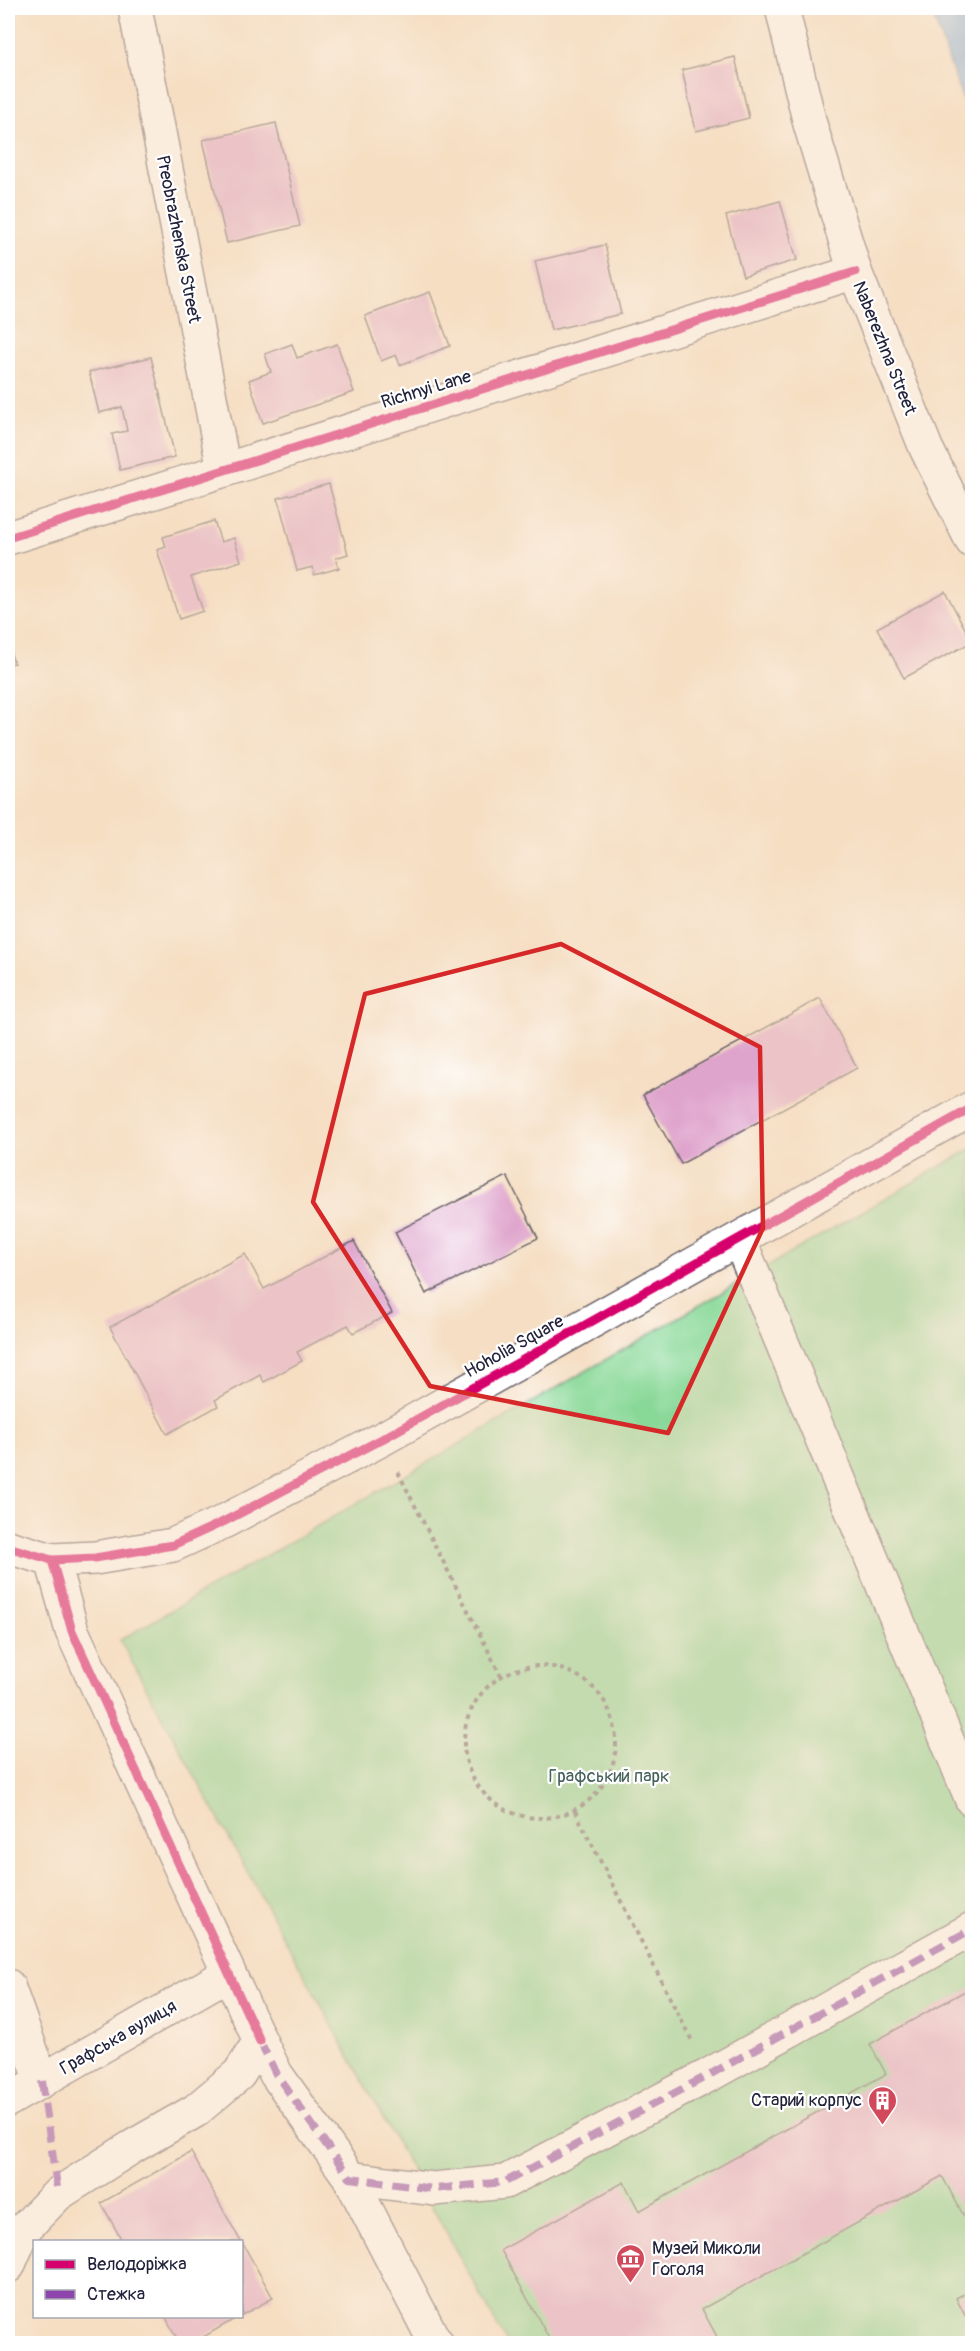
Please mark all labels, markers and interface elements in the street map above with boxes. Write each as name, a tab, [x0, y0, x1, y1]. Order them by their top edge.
street label: Preobrazhenska Street	[151, 153, 206, 326]
street label: Naberezhna Street	[847, 278, 922, 419]
street label: Richnyi Lane	[378, 365, 474, 414]
street label: Hoholia Square	[460, 1310, 568, 1383]
park label: Графський парк	[549, 1765, 669, 1788]
street label: Графська вулиця	[56, 1995, 181, 2080]
building icon: Старий корпус	[867, 2084, 899, 2126]
place label: Старий корпус	[751, 2089, 862, 2112]
place label: Музей Миколи Гоголя	[652, 2237, 760, 2281]
legend	[33, 2240, 243, 2318]
museum icon: Музей Миколи Гоголя	[615, 2242, 647, 2284]
text: Велодоріжка	[87, 2253, 187, 2276]
text: Стежка	[87, 2283, 145, 2306]

